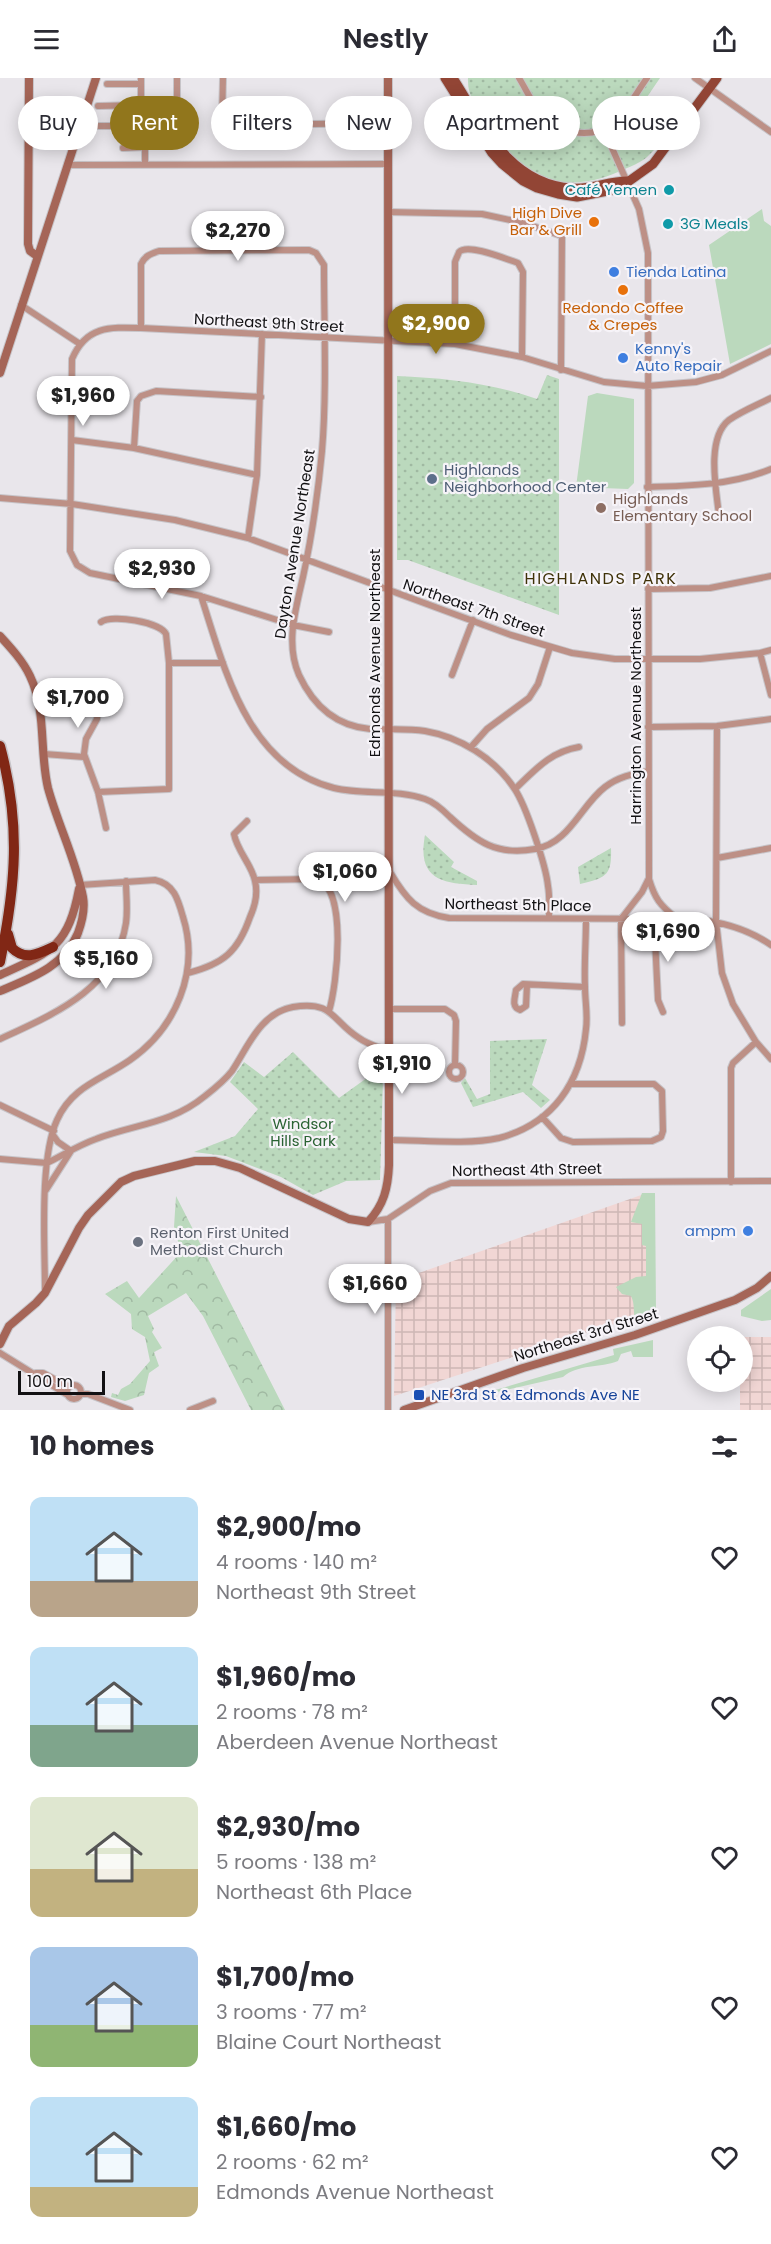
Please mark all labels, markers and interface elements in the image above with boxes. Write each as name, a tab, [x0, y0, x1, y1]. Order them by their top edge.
text: Nestly	[343, 20, 428, 57]
icon: menu	[30, 23, 63, 56]
icon: share	[708, 23, 741, 56]
chip: Buy	[18, 96, 98, 150]
chip: Rent	[110, 96, 199, 150]
chip: Filters	[211, 96, 313, 150]
chip: New	[325, 96, 412, 150]
chip: Apartment	[424, 96, 580, 150]
chip: House	[592, 96, 700, 150]
place label: Café Yemen	[565, 179, 657, 200]
marker: Café Yemen	[662, 183, 676, 197]
place label: High Dive Bar & Grill	[510, 202, 582, 240]
pin: $2,270	[189, 211, 287, 262]
place label: 3G Meals	[680, 213, 749, 234]
marker: High Dive Bar & Grill	[587, 215, 601, 229]
text: $2,270	[205, 216, 271, 244]
marker: 3G Meals	[661, 217, 675, 231]
place label: Tienda Latina	[626, 261, 727, 282]
marker: Tienda Latina	[607, 265, 621, 279]
marker: Redondo Coffee & Crepes	[616, 283, 630, 297]
place label: Redondo Coffee & Crepes	[562, 297, 684, 335]
pin: $2,900	[387, 304, 485, 355]
street label: Northeast 9th Street	[194, 308, 344, 337]
text: $2,900	[402, 309, 470, 337]
place label: Kenny's Auto Repair	[635, 338, 722, 376]
marker: Kenny's Auto Repair	[616, 351, 630, 365]
pin: $1,960	[34, 376, 132, 427]
text: $1,960	[51, 381, 115, 409]
street label: Dayton Avenue Northeast	[269, 448, 320, 640]
place label: Highlands Neighborhood Center	[444, 459, 607, 497]
marker: Highlands Neighborhood Center	[425, 472, 439, 486]
place label: Highlands Elementary School	[613, 488, 752, 526]
marker: Highlands Elementary School	[594, 501, 608, 515]
pin: $2,930	[113, 549, 211, 600]
street label: Edmonds Avenue Northeast	[364, 549, 385, 757]
text: $2,930	[128, 554, 196, 582]
district label: HIGHLANDS PARK	[525, 567, 677, 590]
street label: Northeast 7th Street	[400, 573, 548, 642]
street label: Harrington Avenue Northeast	[625, 607, 646, 825]
pin: $1,700	[29, 678, 127, 729]
text: $1,700	[46, 683, 110, 711]
pin: $1,060	[296, 852, 394, 903]
text: $1,060	[312, 857, 378, 885]
street label: Northeast 5th Place	[444, 893, 592, 916]
pin: $1,690	[619, 912, 717, 963]
text: $1,690	[636, 917, 700, 945]
pin: $5,160	[57, 939, 155, 990]
text: $5,160	[73, 944, 139, 972]
pin: $1,910	[353, 1044, 451, 1095]
text: $1,910	[372, 1049, 432, 1077]
park label: Windsor Hills Park	[270, 1113, 336, 1151]
street label: Northeast 4th Street	[452, 1158, 602, 1181]
place label: ampm	[685, 1220, 736, 1241]
place label: Renton First United Methodist Church	[150, 1222, 289, 1260]
marker: ampm	[741, 1224, 755, 1238]
marker: Renton First United Methodist Church	[131, 1235, 145, 1249]
pin: $1,660	[326, 1264, 424, 1315]
text: $1,660	[343, 1269, 407, 1297]
street label: Northeast 3rd Street	[511, 1303, 661, 1366]
map controls	[687, 1326, 753, 1392]
button: locate	[687, 1326, 753, 1392]
scale bar	[18, 1368, 105, 1396]
text: 100 m	[27, 1370, 73, 1393]
place label: NE 3rd St & Edmonds Ave NE	[431, 1384, 640, 1405]
marker: NE 3rd St & Edmonds Ave NE	[412, 1388, 426, 1402]
text: 10 homes	[30, 1428, 154, 1464]
icon: filters	[708, 1430, 741, 1463]
text: $2,900/mo	[216, 1509, 361, 1545]
icon: home	[78, 1521, 150, 1593]
icon: heart	[708, 1541, 741, 1574]
text: 4 rooms · 140 m²	[216, 1548, 377, 1576]
text: Northeast 9th Street	[216, 1578, 416, 1606]
text: $1,960/mo	[216, 1659, 356, 1695]
icon: home	[78, 1671, 150, 1743]
icon: heart	[708, 1691, 741, 1724]
text: 2 rooms · 78 m²	[216, 1698, 368, 1726]
text: Aberdeen Avenue Northeast	[216, 1728, 498, 1756]
text: $2,930/mo	[216, 1809, 360, 1845]
icon: home	[78, 1821, 150, 1893]
icon: heart	[708, 1841, 741, 1874]
text: 5 rooms · 138 m²	[216, 1848, 376, 1876]
text: Northeast 6th Place	[216, 1878, 412, 1906]
text: $1,700/mo	[216, 1959, 354, 1995]
icon: home	[78, 1971, 150, 2043]
icon: heart	[708, 1991, 741, 2024]
text: 3 rooms · 77 m²	[216, 1998, 367, 2026]
text: Blaine Court Northeast	[216, 2028, 441, 2056]
text: $1,660/mo	[216, 2109, 356, 2145]
icon: home	[78, 2121, 150, 2193]
icon: heart	[708, 2141, 741, 2174]
text: 2 rooms · 62 m²	[216, 2148, 369, 2176]
text: Edmonds Avenue Northeast	[216, 2178, 494, 2206]

